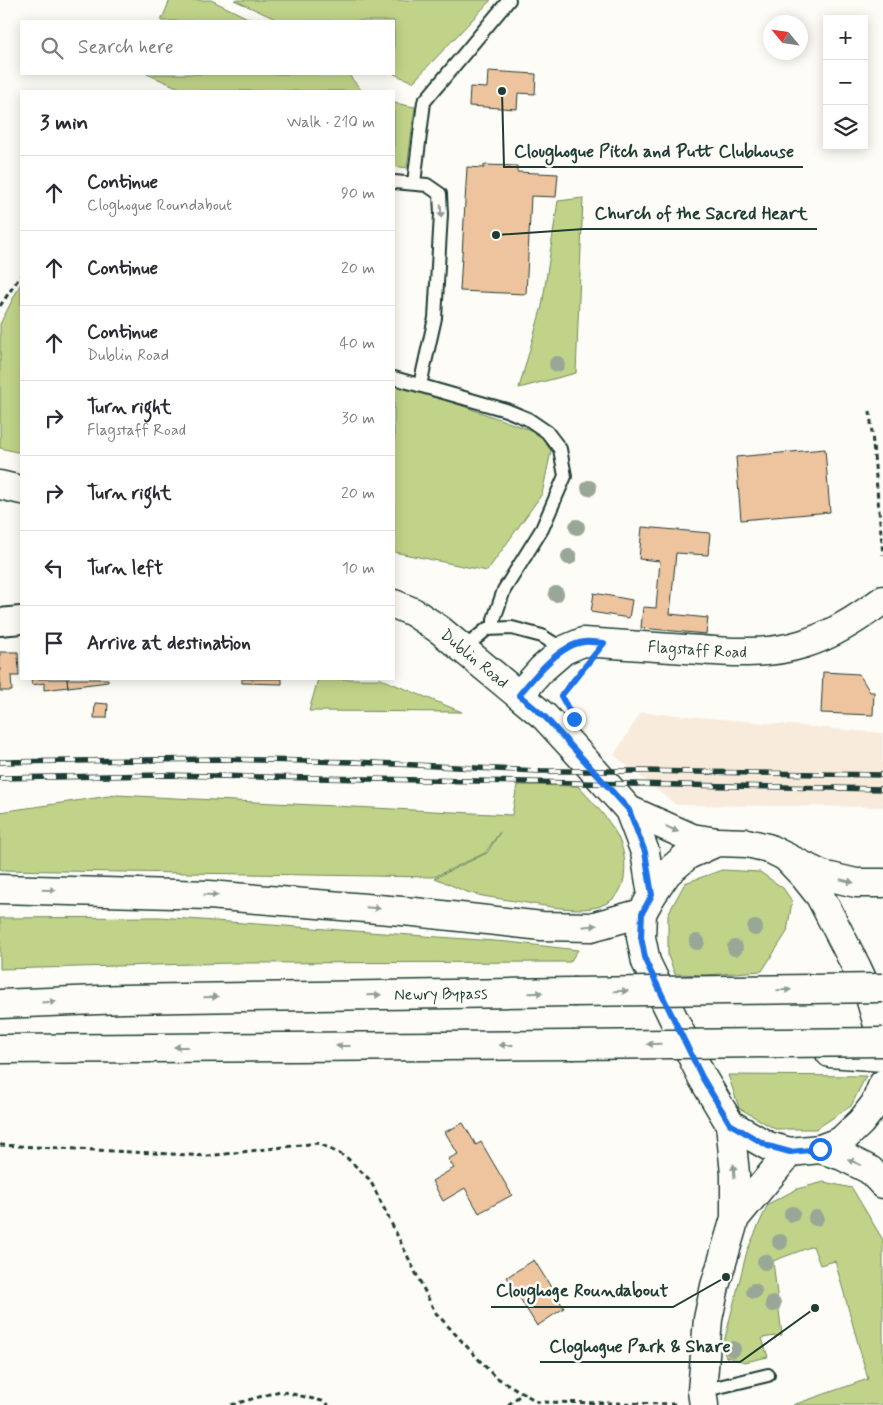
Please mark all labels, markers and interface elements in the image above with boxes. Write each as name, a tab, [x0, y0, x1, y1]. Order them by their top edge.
north arrow	[763, 15, 808, 60]
map controls	[823, 15, 868, 150]
button: +	[823, 15, 868, 60]
search box	[20, 20, 395, 75]
icon: search	[38, 34, 66, 62]
text: Search here	[78, 35, 174, 60]
button: −	[823, 60, 868, 105]
button: layers	[823, 105, 868, 150]
text: 3 min	[40, 109, 88, 137]
text: Walk · 210 m	[287, 112, 375, 133]
callout: Cloughogue Pitch and Putt Clubhouse	[504, 134, 803, 167]
text: Cloughogue Pitch and Putt Clubhouse	[514, 140, 794, 166]
text: Continue	[87, 170, 158, 195]
icon: ahead	[40, 179, 68, 207]
text: 90 m	[341, 183, 375, 204]
text: Cloghogue Roundabout	[87, 195, 232, 216]
callout: Church of the Sacred Heart	[584, 196, 817, 229]
text: Church of the Sacred Heart	[594, 202, 808, 226]
one-way arrow	[437, 203, 445, 219]
icon: ahead	[40, 254, 68, 282]
text: Continue	[87, 256, 158, 281]
text: 20 m	[341, 258, 375, 279]
text: Continue	[87, 320, 158, 345]
icon: ahead	[40, 329, 68, 357]
text: 40 m	[339, 333, 375, 354]
text: Dublin Road	[87, 345, 169, 366]
text: Turn right	[87, 395, 171, 420]
icon: right	[40, 404, 68, 432]
text: 30 m	[342, 408, 375, 429]
text: Flagstaff Road	[87, 420, 186, 441]
icon: right	[40, 479, 68, 507]
text: Turn right	[87, 481, 171, 506]
text: 20 m	[341, 483, 375, 504]
icon: left	[40, 554, 68, 582]
text: Turn left	[87, 556, 163, 581]
text: 10 m	[342, 558, 375, 579]
street label: Dublin Road	[436, 624, 513, 693]
icon: arrive	[40, 629, 68, 657]
text: Arrive at destination	[87, 631, 251, 656]
street label: Flagstaff Road	[647, 636, 747, 663]
route end	[563, 708, 586, 731]
one-way arrow	[665, 826, 679, 834]
one-way arrow	[840, 877, 855, 885]
one-way arrow	[41, 886, 57, 894]
one-way arrow	[203, 892, 219, 900]
one-way arrow	[365, 905, 381, 913]
one-way arrow	[583, 922, 599, 930]
street label: Newry Bypass	[394, 983, 488, 1005]
one-way arrow	[776, 985, 792, 993]
one-way arrow	[614, 987, 630, 995]
one-way arrow	[528, 988, 544, 996]
one-way arrow	[366, 991, 382, 999]
one-way arrow	[203, 993, 219, 1001]
one-way arrow	[41, 998, 57, 1006]
one-way arrow	[646, 1040, 662, 1048]
one-way arrow	[498, 1041, 514, 1049]
one-way arrow	[335, 1042, 351, 1050]
one-way arrow	[173, 1043, 189, 1051]
route start	[809, 1138, 832, 1161]
one-way arrow	[847, 1158, 861, 1166]
one-way arrow	[730, 1162, 738, 1178]
callout: Cloughoge Roundabout	[491, 1274, 673, 1307]
text: Cloughoge Roundabout	[496, 1279, 669, 1305]
callout: Cloghogue Park & Share	[540, 1329, 740, 1362]
text: Cloghogue Park & Share	[549, 1335, 731, 1361]

